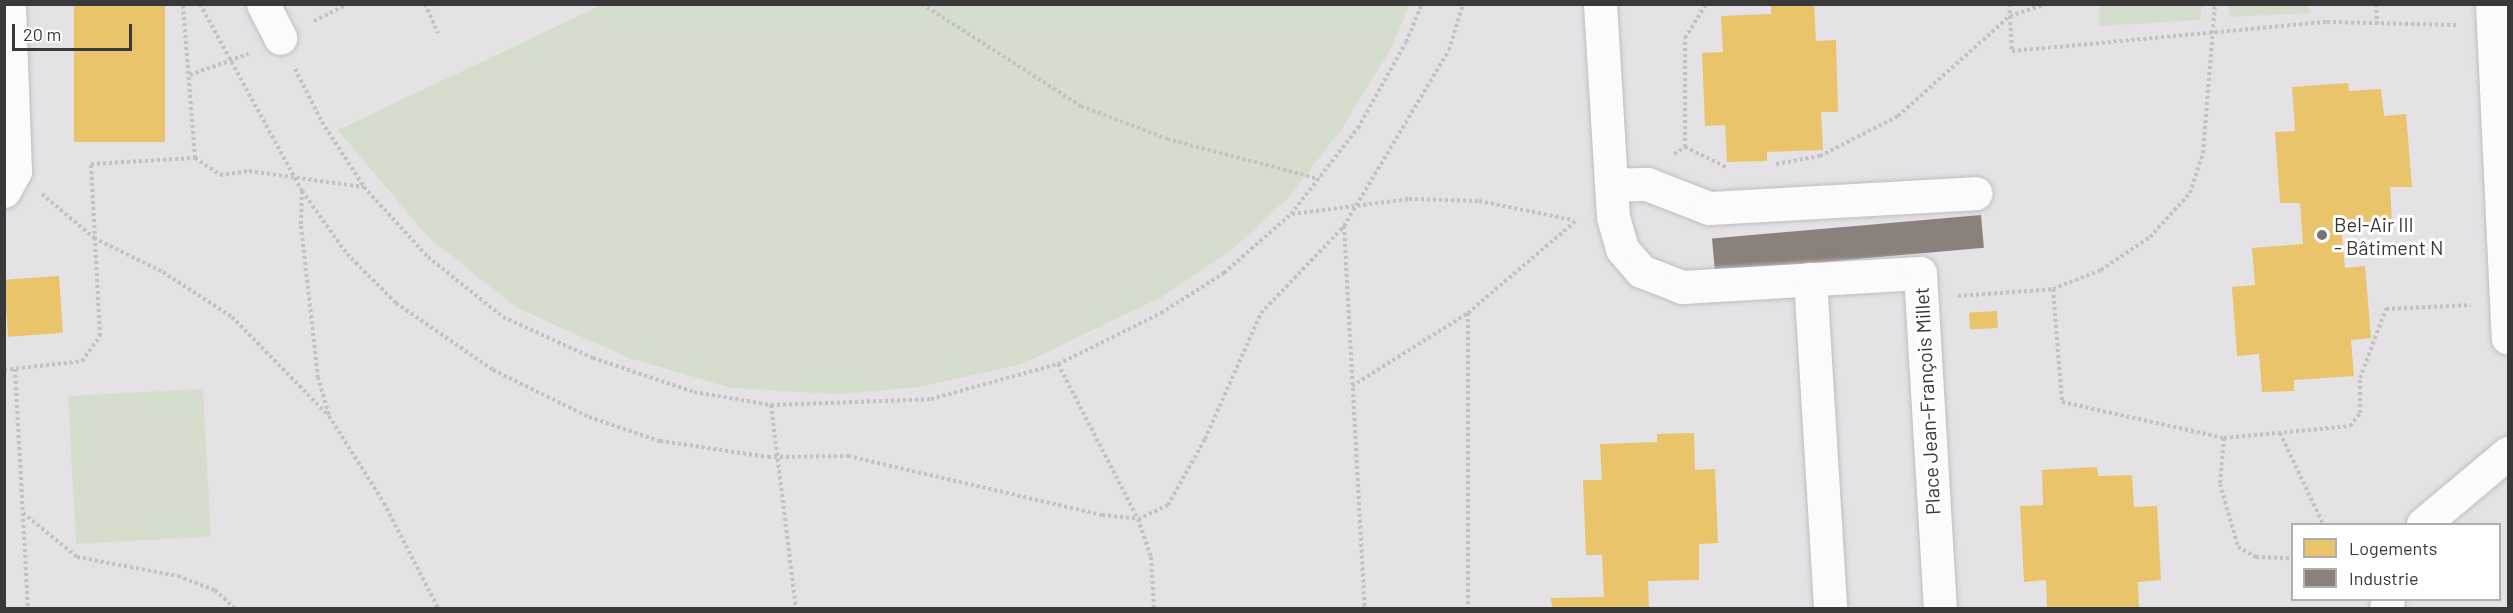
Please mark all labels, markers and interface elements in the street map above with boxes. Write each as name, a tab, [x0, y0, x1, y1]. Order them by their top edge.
scale bar	[15, 12, 135, 50]
text: 20 m	[23, 23, 61, 45]
place label: Bel-Air III - Bâtiment N	[2334, 212, 2444, 259]
marker: Bel-Air III - Bâtiment N	[2315, 228, 2329, 242]
street label: Place Jean-François Millet	[1909, 286, 1945, 516]
legend	[2291, 523, 2501, 601]
text: Logements	[2349, 537, 2438, 559]
text: Industrie	[2349, 567, 2419, 589]

